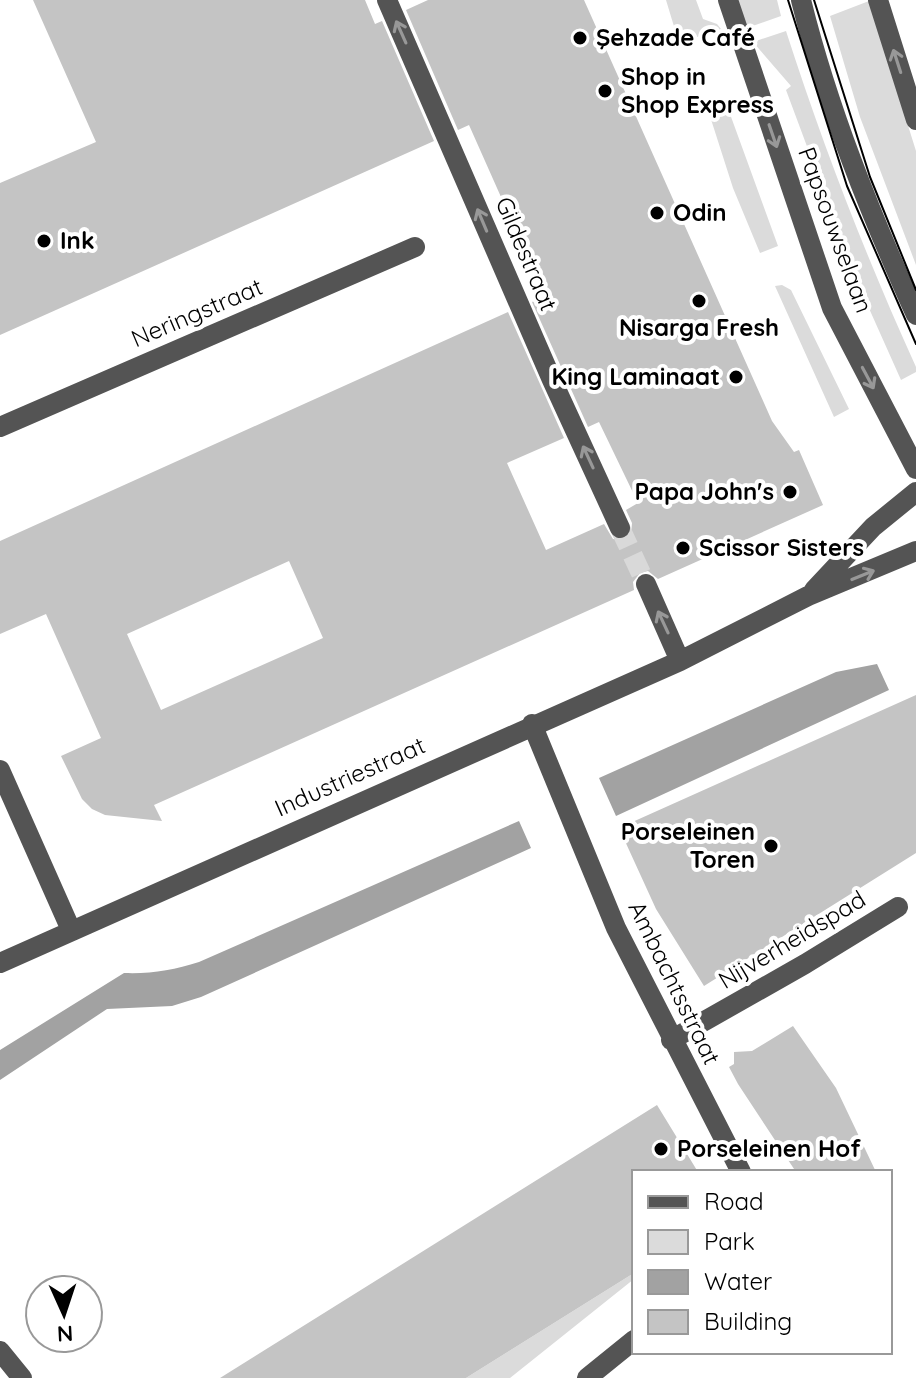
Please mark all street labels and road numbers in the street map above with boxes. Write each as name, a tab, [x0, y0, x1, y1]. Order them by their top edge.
street label: Papsouwselaan	[792, 143, 880, 317]
street label: Gildestraat	[489, 192, 564, 315]
street label: Neringstraat	[126, 271, 267, 353]
street label: Industriestraat	[270, 730, 430, 823]
street label: Nijverheidspad	[713, 883, 870, 995]
street label: Ambachtsstraat	[622, 896, 727, 1069]

